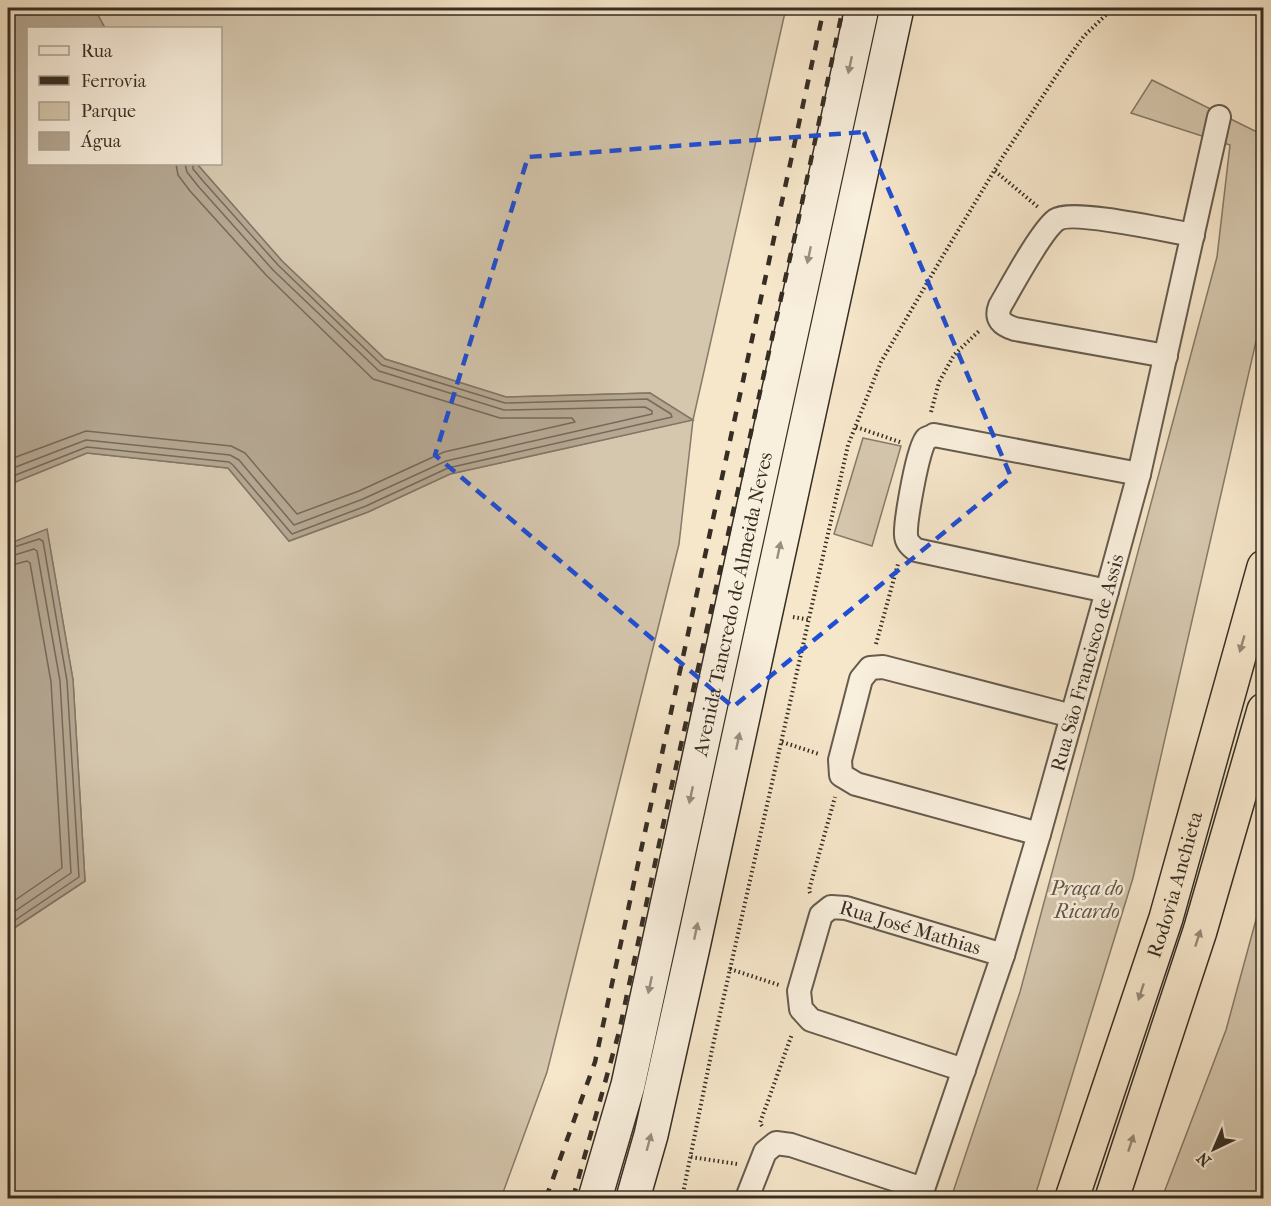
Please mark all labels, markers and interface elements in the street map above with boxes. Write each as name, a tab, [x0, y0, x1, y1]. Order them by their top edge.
legend	[27, 27, 222, 165]
text: Rua	[81, 41, 113, 62]
one-way arrow	[845, 55, 854, 74]
text: Ferrovia	[81, 71, 147, 92]
text: Parque	[81, 101, 136, 122]
text: Água	[80, 130, 122, 152]
one-way arrow	[804, 246, 813, 265]
street label: Avenida Tancredo de Almeida Neves	[688, 450, 777, 759]
one-way arrow	[775, 541, 785, 560]
street label: Rua São Francisco de Assis	[1046, 551, 1128, 774]
one-way arrow	[1237, 635, 1246, 653]
one-way arrow	[734, 731, 743, 750]
one-way arrow	[686, 785, 696, 804]
street label: Rodovia Anchieta	[1142, 808, 1207, 960]
park label: Praça do Ricardo	[1049, 877, 1124, 923]
street label: Rua José Mathias	[837, 895, 984, 959]
one-way arrow	[692, 922, 701, 941]
one-way arrow	[1193, 929, 1203, 947]
one-way arrow	[644, 976, 654, 994]
one-way arrow	[1136, 983, 1146, 1001]
north arrow	[1184, 1119, 1244, 1179]
one-way arrow	[645, 1133, 654, 1151]
one-way arrow	[1127, 1134, 1136, 1152]
text: N	[1192, 1148, 1215, 1170]

